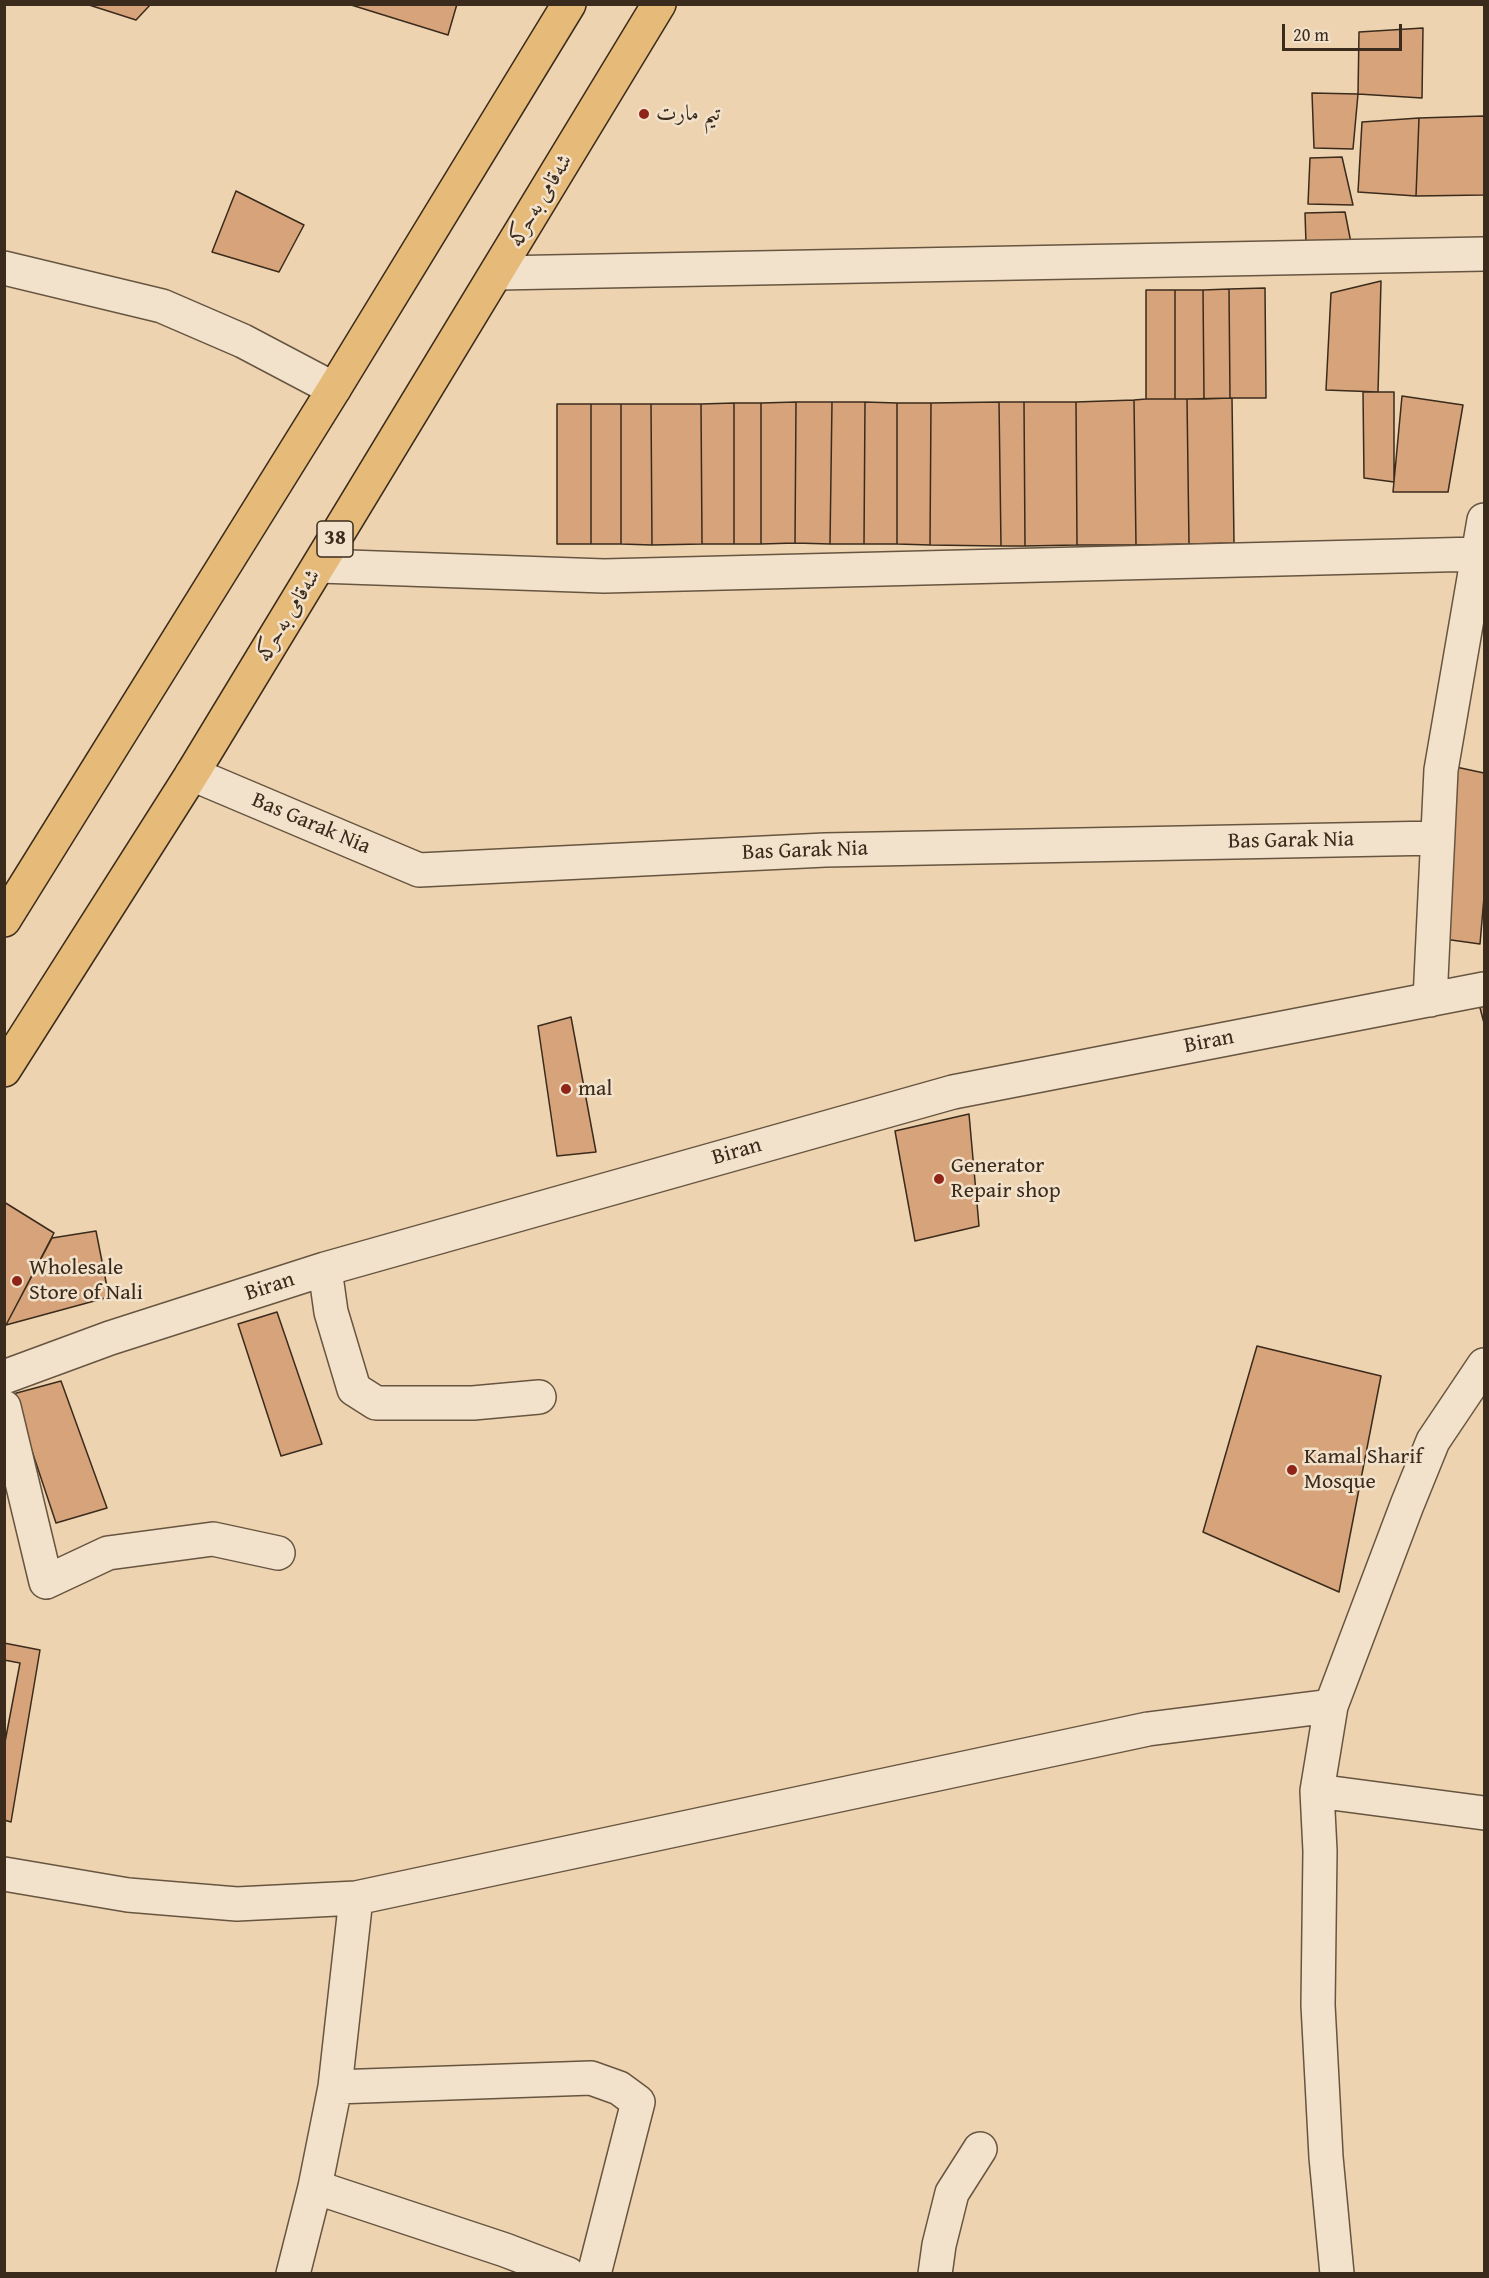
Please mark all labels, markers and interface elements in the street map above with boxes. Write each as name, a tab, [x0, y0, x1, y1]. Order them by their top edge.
scale bar	[1285, 12, 1405, 50]
text: 20 m	[1293, 21, 1329, 48]
place label: تيم مارت	[656, 101, 720, 127]
marker: تيم مارت	[637, 107, 651, 121]
street label: شەقامی بەحرکە	[503, 150, 579, 252]
road number: 38	[317, 521, 353, 557]
street label: شەقامی بەحرکە	[251, 565, 327, 667]
street label: Bas Garak Nia	[248, 787, 374, 861]
street label: Bas Garak Nia	[1228, 827, 1354, 855]
street label: Bas Garak Nia	[742, 836, 868, 866]
street label: Biran	[1182, 1024, 1236, 1060]
place label: mal	[578, 1076, 613, 1102]
marker: mal	[559, 1082, 573, 1096]
street label: Biran	[709, 1132, 765, 1172]
place label: Generator Repair shop	[951, 1153, 1061, 1204]
marker: Generator Repair shop	[932, 1172, 946, 1186]
place label: Wholesale Store of Nali	[29, 1255, 143, 1306]
street label: Biran	[242, 1267, 298, 1307]
marker: Wholesale Store of Nali	[10, 1274, 24, 1288]
place label: Kamal Sharif Mosque	[1304, 1444, 1423, 1496]
marker: Kamal Sharif Mosque	[1285, 1463, 1299, 1477]

